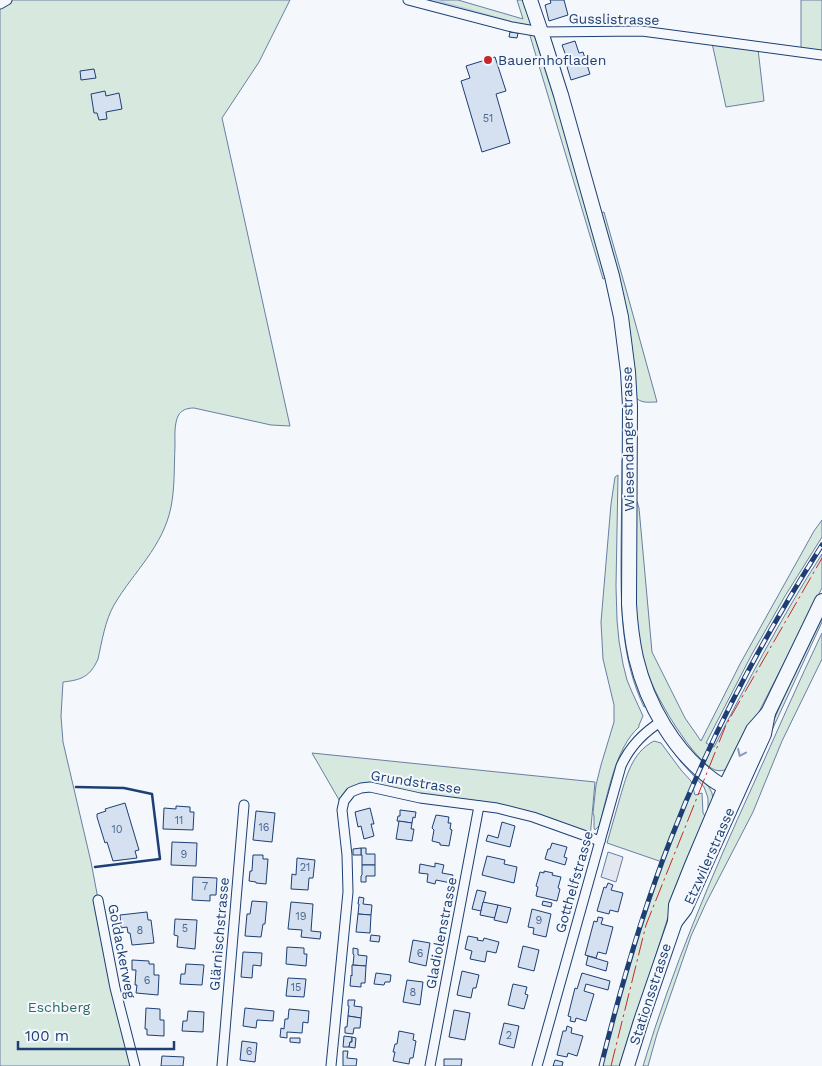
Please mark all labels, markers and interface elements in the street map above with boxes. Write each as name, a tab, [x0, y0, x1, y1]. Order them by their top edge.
street label: Gusslistrasse	[568, 10, 660, 28]
place label: Bauernhofladen	[498, 52, 606, 68]
marker: Bauernhofladen	[482, 54, 494, 66]
house number: 51	[483, 112, 493, 125]
street label: Wiesendangerstrasse	[619, 366, 637, 512]
one-way arrow	[738, 748, 748, 757]
street label: Grundstrasse	[370, 767, 462, 797]
street label: Etzwilerstrasse	[680, 805, 738, 907]
house number: 11	[175, 814, 183, 827]
house number: 16	[259, 821, 270, 834]
house number: 10	[111, 823, 123, 836]
street label: Gotthelfstrasse	[552, 829, 596, 935]
house number: 9	[181, 848, 188, 861]
house number: 21	[300, 861, 310, 874]
street label: Gladiolenstrasse	[422, 876, 460, 990]
street label: Glärnischstrasse	[206, 877, 232, 991]
house number: 7	[202, 880, 208, 893]
street label: Goldackerweg	[105, 902, 139, 1000]
house number: 19	[295, 910, 307, 923]
house number: 9	[536, 914, 543, 927]
house number: 5	[182, 922, 188, 935]
house number: 8	[137, 924, 144, 937]
street label: Stationsstrasse	[626, 941, 674, 1047]
house number: 6	[417, 947, 424, 960]
house number: 6	[144, 974, 151, 987]
house number: 15	[291, 981, 301, 994]
house number: 8	[410, 986, 417, 999]
park label: Eschberg	[28, 999, 91, 1015]
scale bar	[18, 1018, 174, 1050]
text: 100 m	[25, 1027, 69, 1045]
house number: 2	[506, 1029, 512, 1042]
house number: 6	[246, 1045, 253, 1058]

